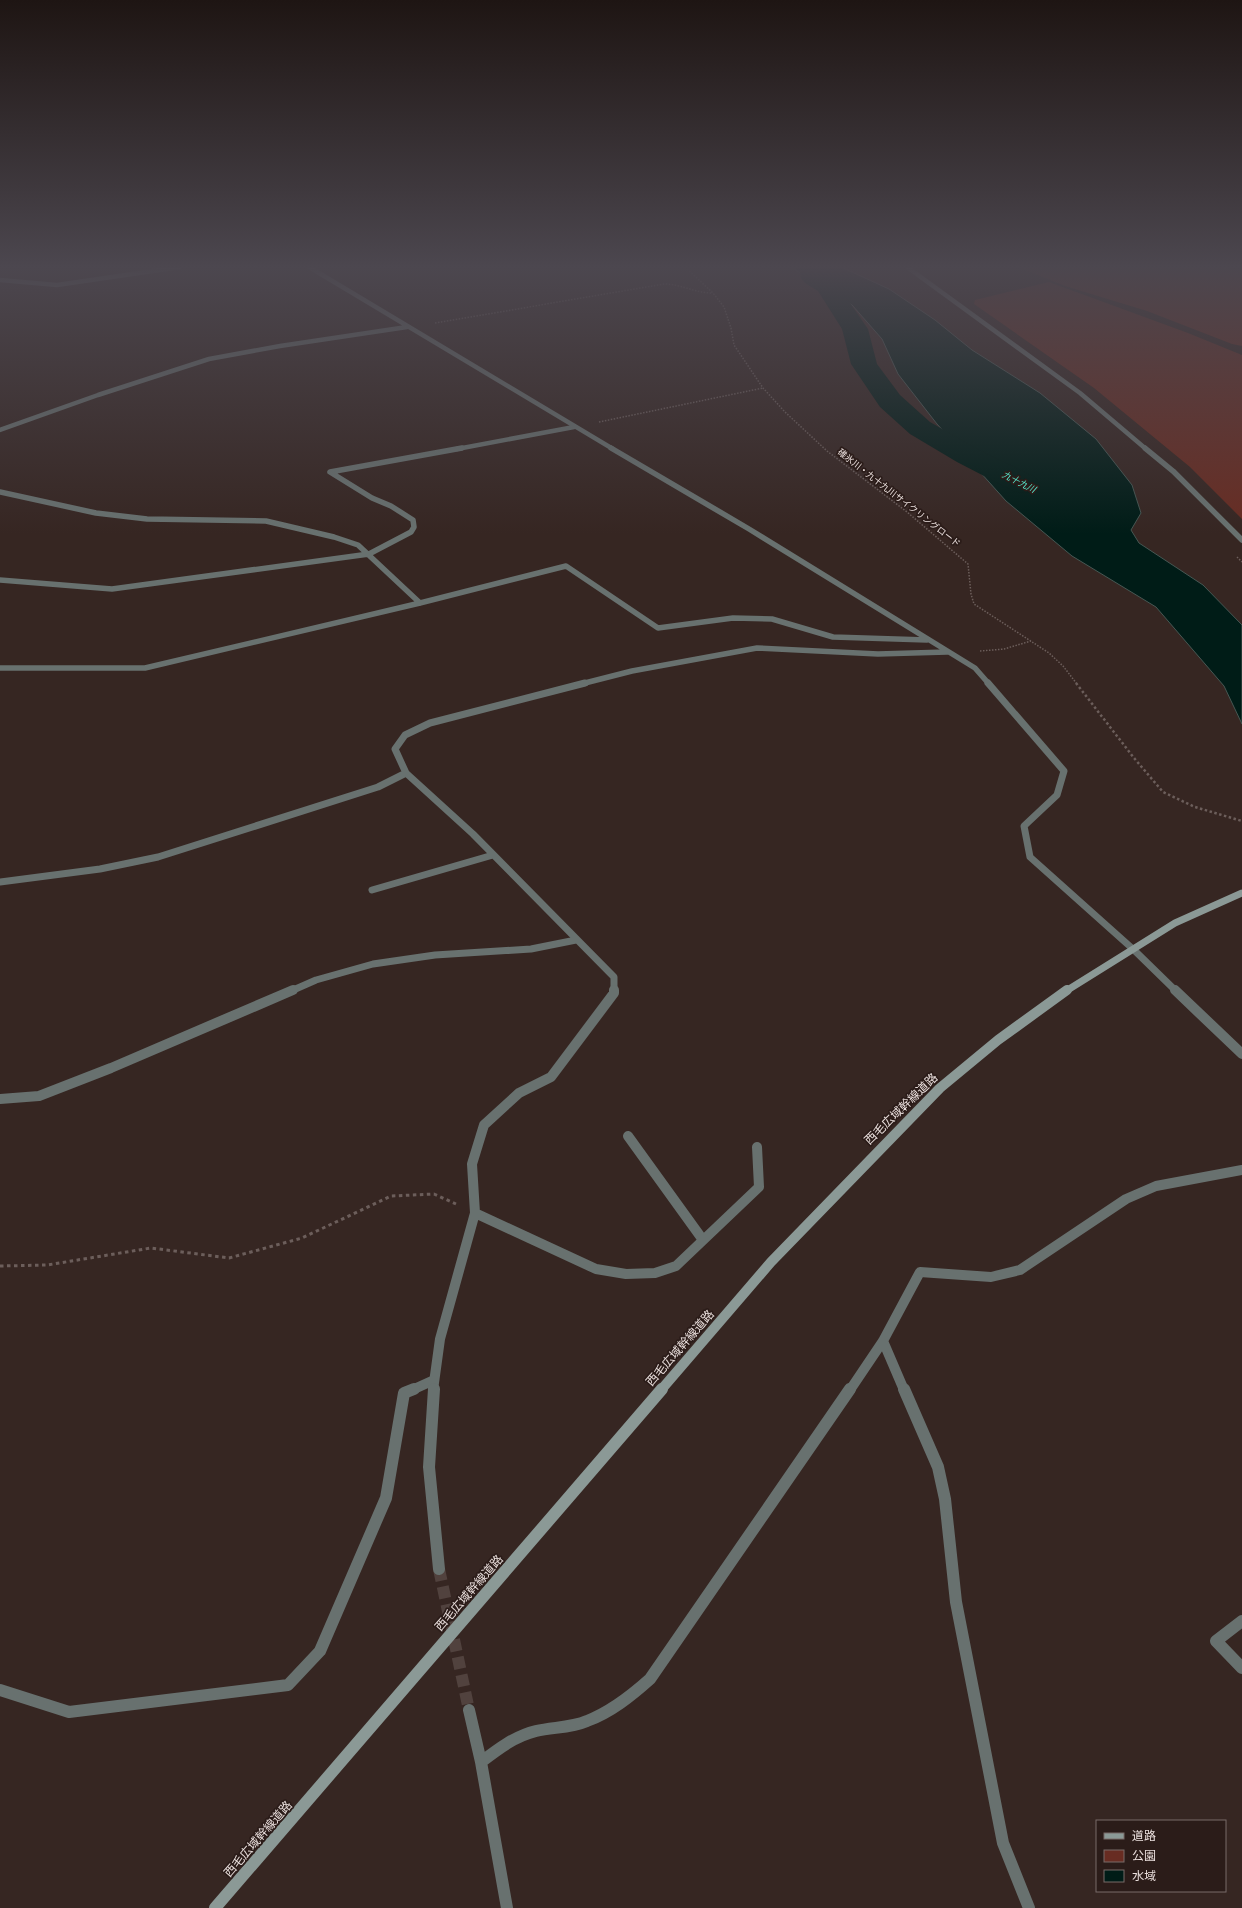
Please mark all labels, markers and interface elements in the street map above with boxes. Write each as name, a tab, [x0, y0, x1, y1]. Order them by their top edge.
street label: 碓氷川・九十九川サイクリングロード	[836, 447, 962, 549]
water label: 九十九川	[1001, 469, 1038, 495]
street label: 西毛広域幹線道路	[862, 1071, 940, 1147]
street label: 西毛広域幹線道路	[643, 1307, 716, 1388]
street label: 西毛広域幹線道路	[432, 1552, 505, 1633]
street label: 西毛広域幹線道路	[221, 1798, 294, 1879]
legend	[1096, 1820, 1226, 1892]
text: 道路	[1132, 1829, 1156, 1842]
text: 公園	[1132, 1849, 1156, 1862]
text: 水域	[1132, 1869, 1156, 1882]

